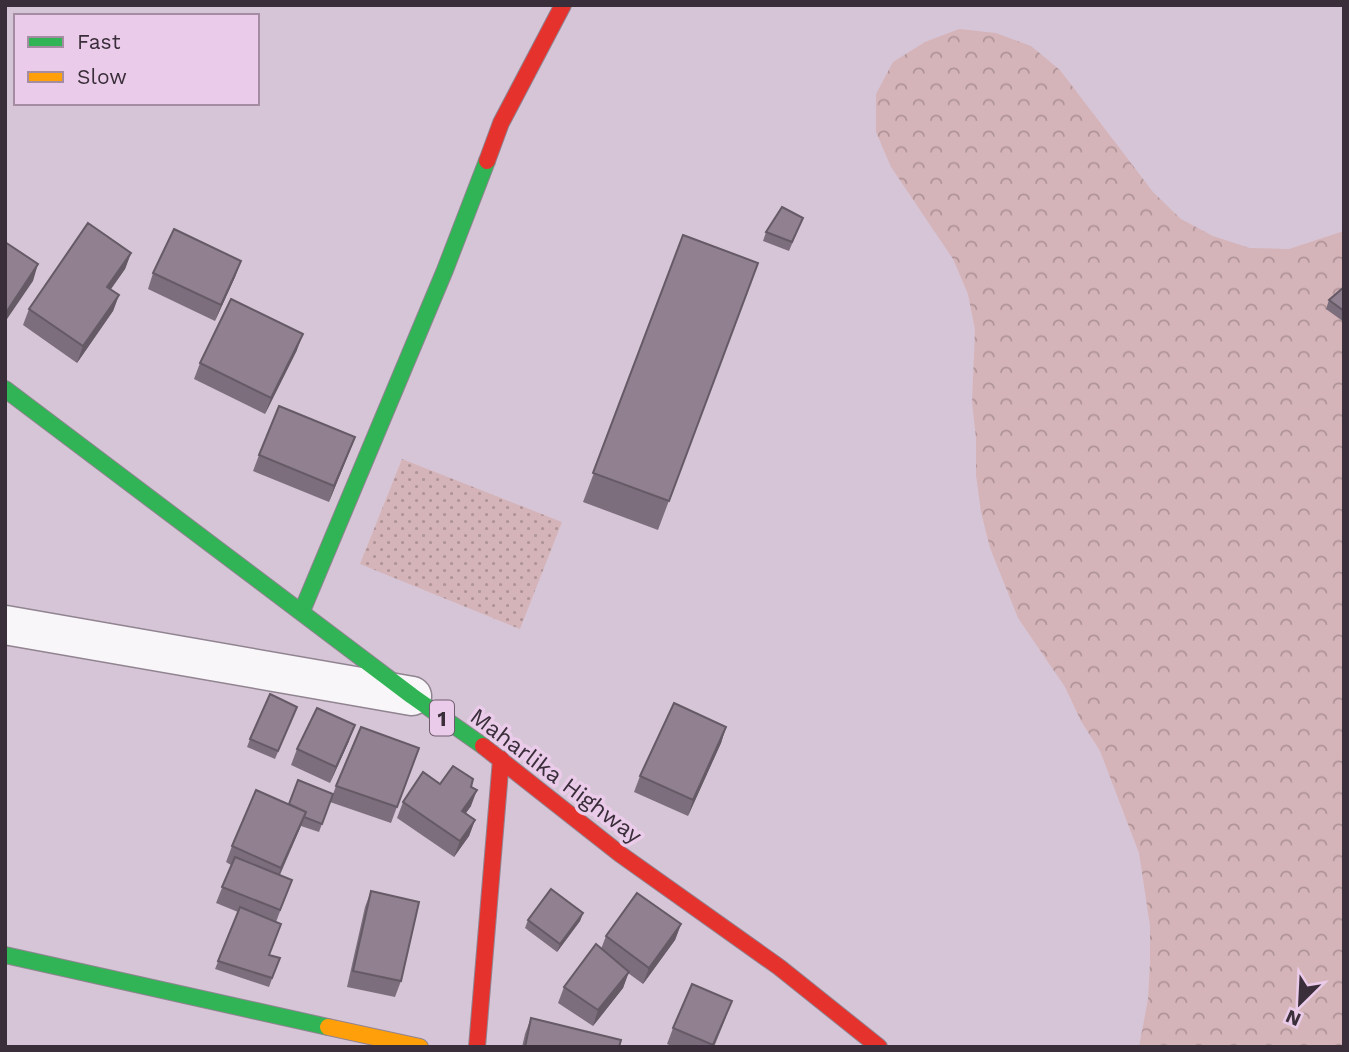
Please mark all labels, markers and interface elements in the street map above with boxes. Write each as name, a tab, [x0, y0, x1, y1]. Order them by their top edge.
legend	[14, 14, 259, 105]
text: Fast	[77, 29, 121, 54]
text: Slow	[77, 64, 127, 89]
road number: 1	[430, 700, 454, 736]
street label: Maharlika Highway	[465, 703, 647, 849]
north arrow	[1265, 968, 1335, 1038]
text: N	[1282, 1005, 1304, 1031]

